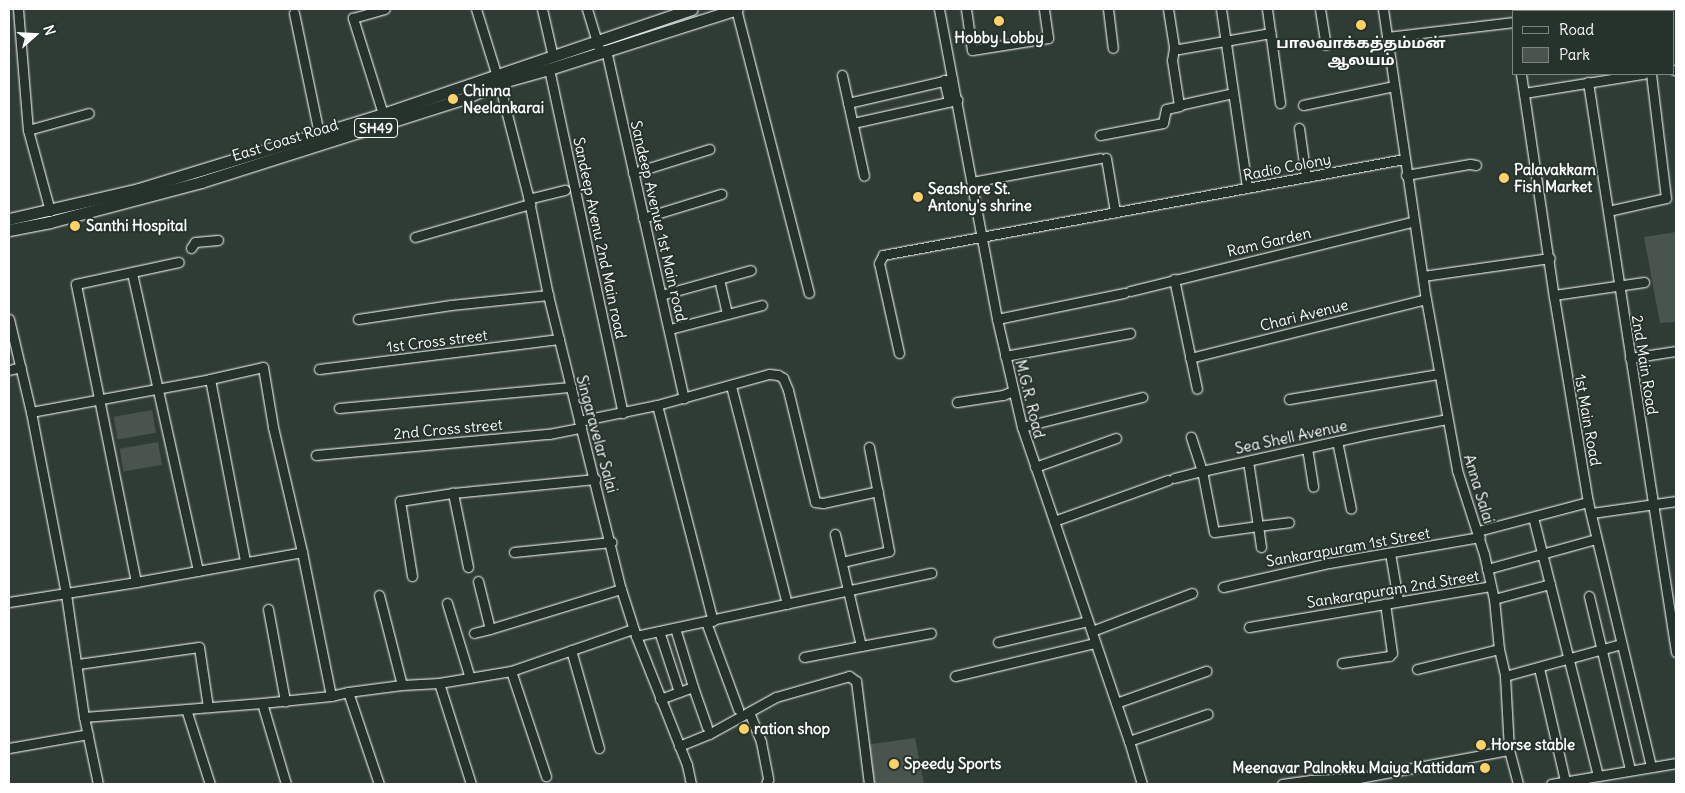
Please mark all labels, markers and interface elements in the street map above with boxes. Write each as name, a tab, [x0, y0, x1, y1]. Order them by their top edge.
north arrow	[10, 10, 60, 60]
legend	[1512, 10, 1675, 75]
marker: Hobby Lobby	[993, 15, 1005, 27]
marker: பாலவாக்கத்தம்மன் ஆலயம்	[1355, 19, 1367, 31]
text: Road	[1559, 20, 1594, 39]
text: N	[39, 23, 59, 38]
place label: Hobby Lobby	[954, 29, 1044, 47]
place label: பாலவாக்கத்தம்மன் ஆலயம்	[1276, 33, 1446, 68]
text: Park	[1559, 45, 1590, 64]
place label: Chinna Neelankarai	[463, 81, 544, 116]
marker: Chinna Neelankarai	[447, 93, 459, 105]
street label: East Coast Road	[230, 115, 340, 165]
road number: SH49	[354, 116, 398, 140]
street label: Sandeep Avenue 1st Main road	[627, 119, 691, 323]
street label: Sandeep Avenu 2nd Main road	[570, 136, 630, 340]
street label: Radio Colony	[1241, 150, 1333, 184]
place label: Palavakkam Fish Market	[1514, 160, 1596, 195]
marker: Palavakkam Fish Market	[1498, 172, 1510, 184]
place label: Seashore St. Antony's shrine	[928, 179, 1032, 214]
marker: Seashore St. Antony's shrine	[912, 191, 924, 203]
place label: Santhi Hospital	[86, 217, 187, 235]
marker: Santhi Hospital	[68, 219, 82, 233]
street label: Ram Garden	[1225, 224, 1313, 260]
street label: Chari Avenue	[1258, 295, 1350, 335]
street label: 2nd Main Road	[1628, 314, 1662, 416]
street label: 1st Cross street	[385, 326, 489, 356]
street label: M.G.R. Road	[1012, 358, 1048, 440]
street label: Singaravelar Salai	[573, 373, 621, 495]
street label: 1st Main Road	[1571, 373, 1605, 467]
street label: 2nd Cross street	[393, 415, 503, 443]
street label: Sea Shell Avenue	[1233, 416, 1349, 458]
street label: Anna Salai	[1460, 452, 1498, 526]
street label: Sankarapuram 1st Street	[1265, 524, 1431, 570]
street label: Sankarapuram 2nd Street	[1306, 566, 1480, 612]
place label: ration shop	[754, 720, 830, 738]
marker: ration shop	[738, 723, 750, 735]
place label: Horse stable	[1491, 736, 1575, 754]
marker: Horse stable	[1475, 739, 1487, 751]
place label: Speedy Sports	[904, 755, 1001, 773]
marker: Speedy Sports	[888, 758, 900, 770]
place label: Meenavar Palnokku Maiya Kattidam	[1232, 759, 1475, 777]
marker: Meenavar Palnokku Maiya Kattidam	[1479, 762, 1491, 774]

